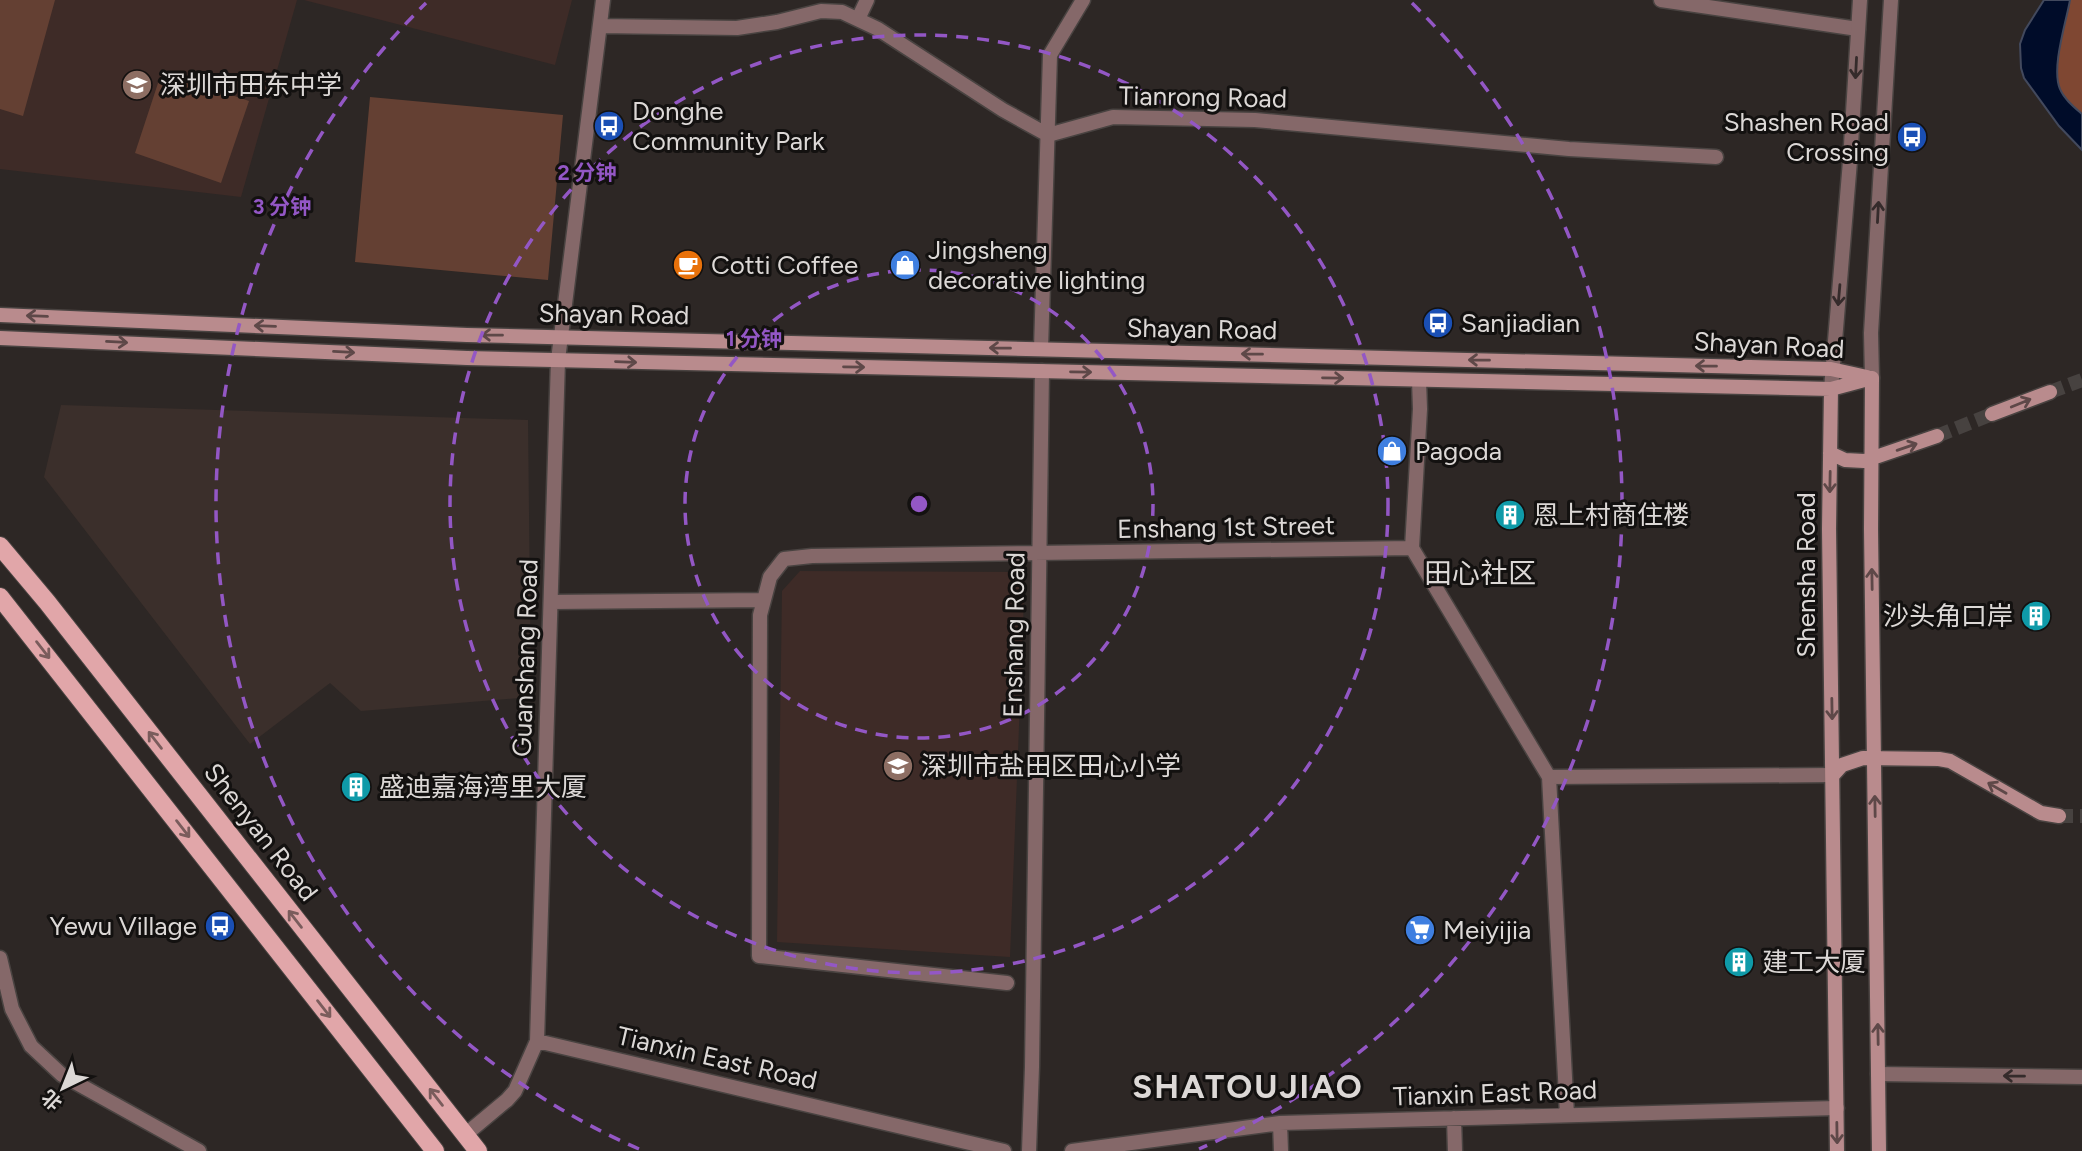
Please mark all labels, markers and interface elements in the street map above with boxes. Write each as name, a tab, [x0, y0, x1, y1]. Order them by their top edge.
one-way arrow	[1849, 56, 1862, 79]
school or university icon: 深圳市田东中学	[120, 68, 154, 102]
place label: 深圳市田东中学	[160, 69, 342, 101]
street label: Tianrong Road	[1119, 80, 1287, 114]
place label: Donghe Community Park	[632, 95, 825, 157]
place label: Shashen Road Crossing	[1724, 106, 1889, 168]
bus stop icon: Donghe Community Park	[592, 109, 626, 143]
bus stop icon: Shashen Road Crossing	[1895, 120, 1929, 154]
text: 2 分钟	[557, 160, 617, 185]
text: 3 分钟	[253, 194, 311, 219]
one-way arrow	[1872, 201, 1885, 224]
place label: Jingsheng decorative lighting	[928, 234, 1145, 296]
cafe icon: Cotti Coffee	[671, 248, 705, 282]
shop icon: Jingsheng decorative lighting	[888, 248, 922, 282]
place label: Cotti Coffee	[711, 249, 858, 281]
one-way arrow	[1832, 283, 1845, 306]
street label: Shayan Road	[538, 297, 690, 331]
bus stop icon: Sanjiadian	[1421, 306, 1455, 340]
place label: Sanjiadian	[1461, 307, 1580, 339]
one-way arrow	[26, 310, 49, 323]
street label: Shayan Road	[1126, 312, 1278, 346]
one-way arrow	[253, 320, 276, 333]
street label: Shayan Road	[1693, 325, 1845, 365]
text: 1 分钟	[726, 326, 782, 351]
one-way arrow	[481, 329, 504, 342]
one-way arrow	[105, 336, 128, 349]
one-way arrow	[988, 341, 1011, 355]
one-way arrow	[333, 346, 356, 359]
one-way arrow	[1240, 348, 1263, 361]
one-way arrow	[1468, 353, 1491, 367]
one-way arrow	[615, 355, 638, 368]
one-way arrow	[1695, 359, 1718, 373]
one-way arrow	[842, 360, 865, 374]
one-way arrow	[1070, 365, 1093, 379]
one-way arrow	[1321, 371, 1344, 384]
one-way arrow	[2010, 395, 2031, 408]
shop icon: Pagoda	[1375, 434, 1409, 468]
place label: Pagoda	[1415, 435, 1502, 467]
one-way arrow	[1895, 440, 1917, 452]
one-way arrow	[1823, 470, 1837, 493]
centre of rings	[907, 492, 931, 516]
street label: Shensha Road	[1790, 492, 1822, 658]
building icon: 恩上村商住楼	[1493, 498, 1527, 532]
place label: 恩上村商住楼	[1533, 499, 1689, 531]
street label: Enshang 1st Street	[1117, 509, 1335, 545]
street label: Enshang Road	[997, 552, 1031, 718]
district label: 田心社区	[1424, 556, 1536, 590]
street label: Guanshang Road	[506, 559, 544, 757]
one-way arrow	[1865, 568, 1879, 591]
building icon: 沙头角口岸	[2019, 599, 2053, 633]
place label: 沙头角口岸	[1883, 600, 2013, 632]
one-way arrow	[36, 641, 51, 659]
one-way arrow	[1825, 698, 1839, 721]
one-way arrow	[147, 731, 162, 749]
school or university icon: 深圳市盐田区田心小学	[881, 749, 915, 783]
place label: 深圳市盐田区田心小学	[921, 750, 1181, 782]
street label: Shenyan Road	[197, 757, 325, 907]
building icon: 盛迪嘉海湾里大厦	[339, 770, 373, 804]
place label: 盛迪嘉海湾里大厦	[379, 771, 587, 803]
one-way arrow	[1988, 781, 2008, 795]
one-way arrow	[1868, 795, 1881, 818]
one-way arrow	[176, 820, 191, 838]
bus stop icon: Yewu Village	[203, 909, 237, 943]
place label: Yewu Village	[49, 910, 197, 942]
one-way arrow	[288, 910, 303, 928]
supermarket icon: Meiyijia	[1403, 913, 1437, 947]
place label: Meiyijia	[1443, 914, 1531, 946]
building icon: 建工大厦	[1722, 945, 1756, 979]
place label: 建工大厦	[1762, 946, 1866, 978]
one-way arrow	[316, 999, 331, 1017]
street label: Tianxin East Road	[614, 1019, 820, 1097]
one-way arrow	[1871, 1023, 1884, 1046]
north arrow	[28, 1053, 98, 1123]
district label: SHATOUJIAO	[1132, 1067, 1364, 1106]
one-way arrow	[2003, 1069, 2026, 1083]
street label: Tianxin East Road	[1392, 1073, 1598, 1113]
text: 北	[37, 1085, 67, 1115]
one-way arrow	[428, 1089, 443, 1107]
one-way arrow	[1830, 1121, 1844, 1144]

